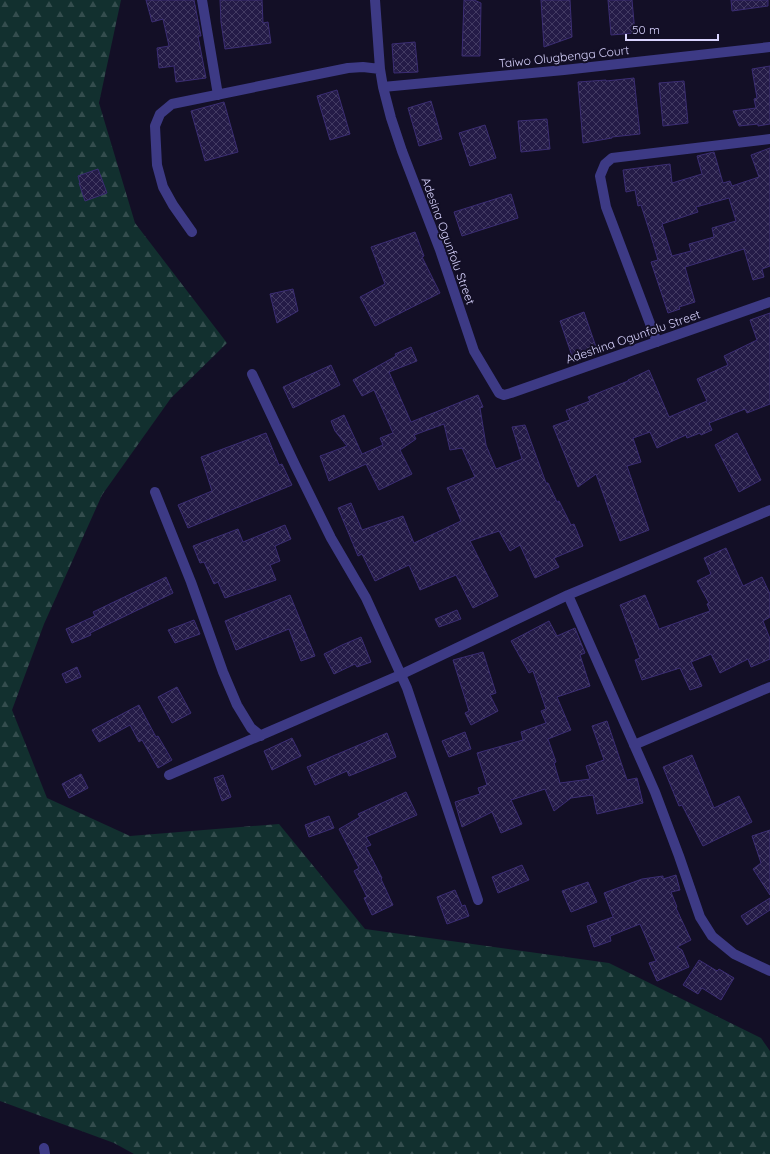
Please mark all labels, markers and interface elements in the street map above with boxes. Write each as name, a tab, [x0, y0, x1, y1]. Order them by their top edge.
scale bar	[626, 16, 718, 42]
text: 50 m	[632, 22, 660, 37]
street label: Taiwo Olugbenga Court	[498, 42, 630, 71]
street label: Adesina Ogunfolu Street	[418, 175, 479, 307]
street label: Adeshina Ogunfolu Street	[564, 306, 702, 367]

